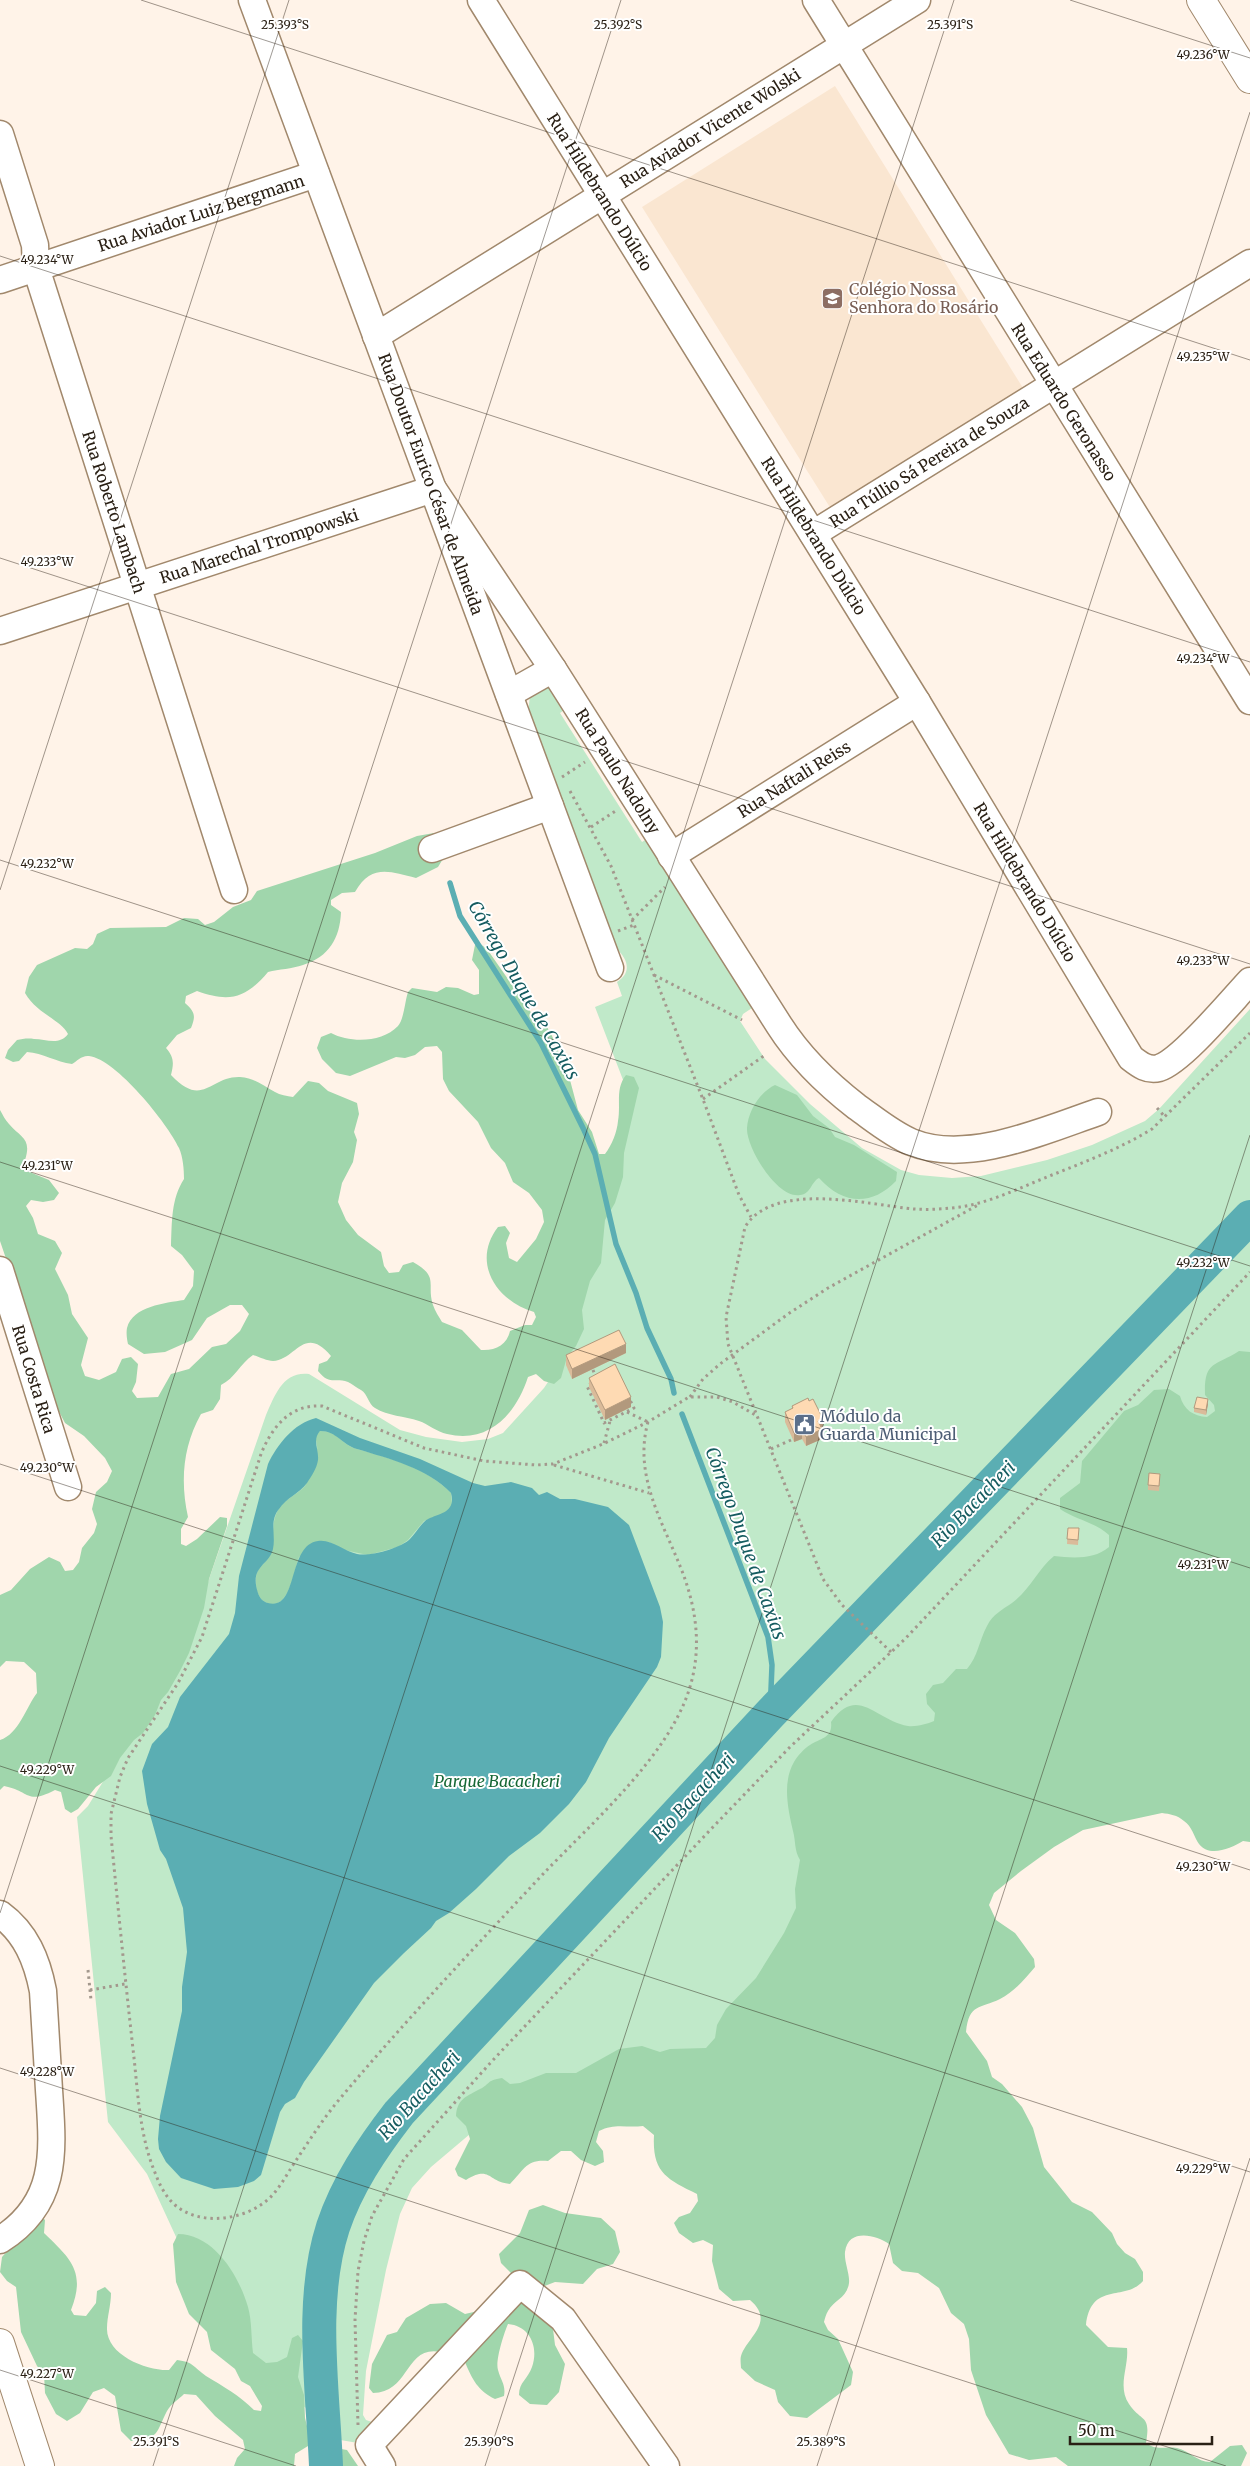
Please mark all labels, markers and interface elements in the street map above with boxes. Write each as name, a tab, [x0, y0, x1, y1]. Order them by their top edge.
text: 25.393°S	[261, 17, 309, 32]
text: 25.392°S	[594, 17, 642, 32]
text: 25.391°S	[927, 17, 973, 32]
text: 49.236°W	[1176, 47, 1231, 62]
street label: Rua Aviador Vicente Wolski	[616, 64, 804, 192]
street label: Rua Hildebrando Dúlcio	[543, 109, 657, 275]
street label: Rua Aviador Luiz Bergmann	[95, 170, 307, 256]
text: 49.234°W	[21, 252, 74, 267]
place label: Colégio Nossa Senhora do Rosário	[849, 279, 998, 317]
school or university icon: Colégio Nossa Senhora do Rosário	[821, 286, 845, 310]
street label: Rua Eduardo Geronasso	[1007, 320, 1121, 484]
text: 49.235°W	[1177, 349, 1231, 364]
street label: Rua Doutor Eurico César de Almeida	[374, 350, 488, 618]
street label: Rua Túllio Sá Pereira de Souza	[826, 392, 1033, 532]
street label: Rua Roberto Lambach	[78, 428, 150, 596]
street label: Rua Hildebrando Dúlcio	[757, 453, 871, 619]
street label: Rua Marechal Trompowski	[157, 504, 361, 588]
text: 49.233°W	[20, 554, 75, 569]
text: 49.234°W	[1177, 651, 1230, 666]
street label: Rua Paulo Nadolny	[571, 705, 665, 838]
street label: Rua Naftali Reiss	[734, 736, 854, 822]
street label: Rua Hildebrando Dúlcio	[969, 799, 1081, 965]
text: 49.232°W	[20, 856, 75, 871]
water label: Córrego Duque de Caxias	[463, 896, 585, 1084]
text: 49.233°W	[1176, 953, 1231, 968]
text: 49.231°W	[21, 1158, 74, 1173]
text: 49.232°W	[1176, 1255, 1231, 1270]
street label: Rua Costa Rica	[8, 1322, 60, 1436]
place label: Módulo da Guarda Municipal	[820, 1406, 957, 1444]
public building icon: Módulo da Guarda Municipal	[792, 1413, 816, 1437]
water label: Córrego Duque de Caxias	[700, 1443, 792, 1643]
water label: Rio Bacacheri	[926, 1456, 1020, 1552]
text: 49.230°W	[20, 1460, 75, 1475]
text: 49.231°W	[1177, 1557, 1230, 1572]
water label: Rio Bacacheri	[647, 1748, 739, 1846]
text: 49.229°W	[20, 1762, 75, 1777]
park label: Parque Bacacheri	[434, 1771, 560, 1791]
text: 49.230°W	[1176, 1859, 1231, 1874]
water label: Rio Bacacheri	[373, 2046, 465, 2144]
text: 49.228°W	[20, 2064, 75, 2079]
text: 49.229°W	[1176, 2161, 1231, 2176]
text: 49.227°W	[20, 2366, 75, 2381]
scale bar	[1070, 2414, 1212, 2446]
text: 50 m	[1078, 2421, 1115, 2440]
text: 25.391°S	[133, 2434, 179, 2449]
text: 25.390°S	[464, 2434, 514, 2449]
text: 25.389°S	[797, 2434, 845, 2449]

